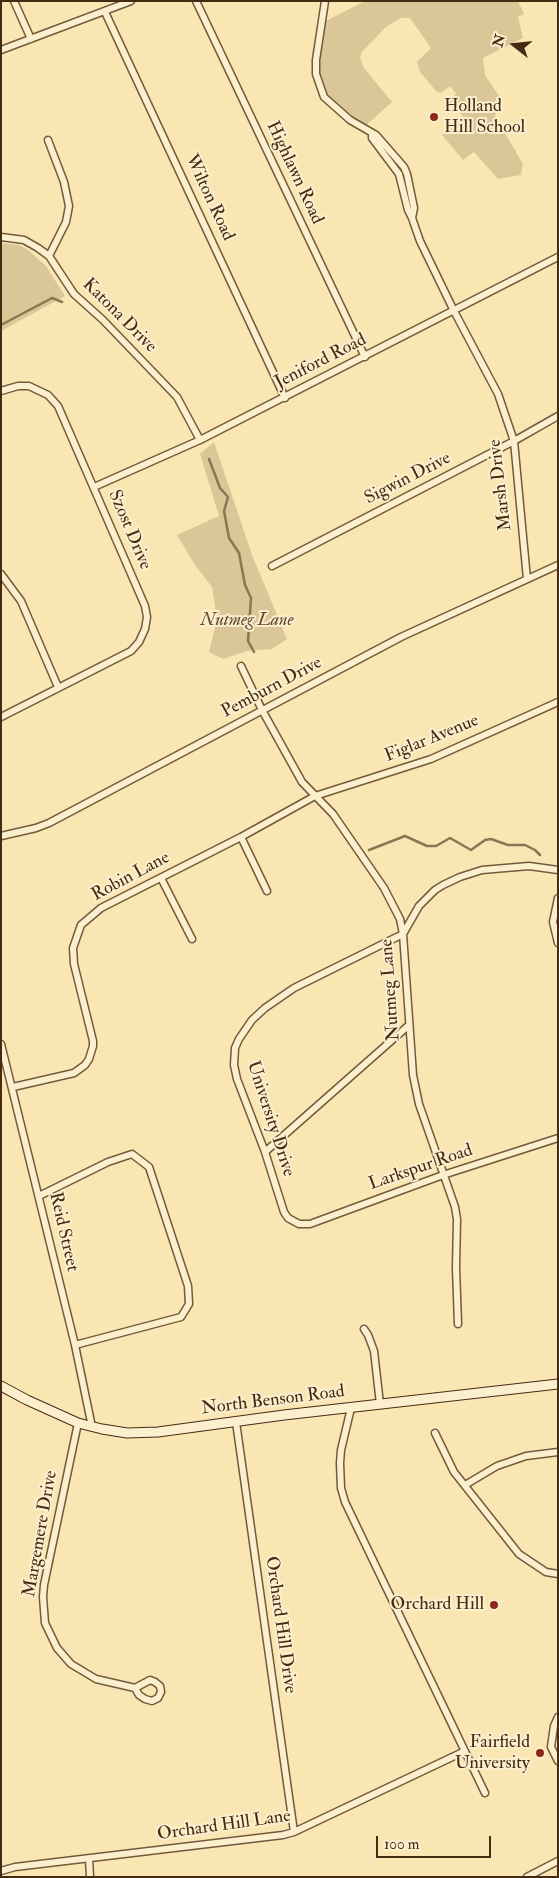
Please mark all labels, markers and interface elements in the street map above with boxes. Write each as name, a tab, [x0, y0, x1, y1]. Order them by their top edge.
north arrow	[489, 20, 539, 70]
text: N	[489, 32, 509, 49]
place label: Holland Hill School	[444, 96, 525, 138]
marker: Holland Hill School	[428, 111, 440, 123]
street label: Highlawn Road	[261, 118, 327, 228]
street label: Wilton Road	[180, 151, 238, 245]
street label: Katona Drive	[77, 274, 161, 358]
street label: Jeniford Road	[272, 330, 370, 394]
street label: Marsh Drive	[485, 438, 517, 532]
street label: Sigwin Drive	[361, 448, 455, 510]
street label: Szost Drive	[103, 487, 155, 573]
park label: Nutmeg Lane	[200, 610, 294, 632]
street label: Pemburn Drive	[218, 653, 326, 723]
street label: Figlar Avenue	[382, 710, 482, 768]
street label: Robin Lane	[88, 847, 174, 907]
street label: Nutmeg Lane	[377, 938, 405, 1042]
street label: University Drive	[241, 1059, 299, 1179]
street label: Larkspur Road	[366, 1140, 476, 1196]
street label: Reid Street	[43, 1190, 83, 1274]
street label: North Benson Road	[200, 1381, 346, 1421]
street label: Margemere Drive	[19, 1469, 63, 1599]
street label: Orchard Hill Drive	[260, 1555, 300, 1695]
place label: Orchard Hill	[391, 1594, 484, 1616]
marker: Orchard Hill	[488, 1599, 500, 1611]
place label: Fairfield University	[455, 1732, 530, 1775]
marker: Fairfield University	[534, 1747, 546, 1759]
street label: Orchard Hill Lane	[156, 1806, 292, 1846]
scale bar	[379, 1826, 494, 1858]
text: 100 m	[384, 1835, 419, 1854]

